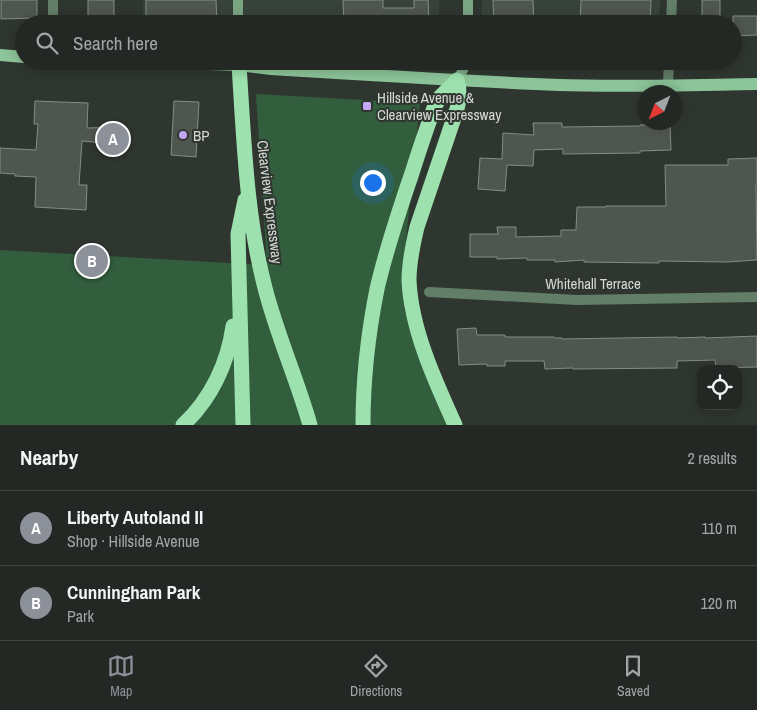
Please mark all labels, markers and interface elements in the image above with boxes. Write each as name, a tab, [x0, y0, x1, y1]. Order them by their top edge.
search box	[15, 15, 742, 70]
icon: search	[33, 29, 61, 57]
text: Search here	[73, 30, 158, 56]
north arrow	[637, 85, 682, 130]
place label: Hillside Avenue & Clearview Expressway	[377, 87, 502, 125]
marker: Hillside Avenue & Clearview Expressway	[361, 100, 373, 112]
pin: A	[97, 120, 129, 158]
place label: BP	[193, 125, 209, 146]
marker: BP	[177, 129, 189, 141]
street label: Clearview Expressway	[252, 139, 288, 266]
your location	[360, 170, 386, 196]
pin: B	[76, 242, 108, 280]
street label: Whitehall Terrace	[545, 273, 641, 294]
map controls	[697, 365, 742, 410]
button: locate	[697, 365, 742, 410]
text: Nearby	[20, 443, 78, 472]
text: 2 results	[687, 447, 737, 469]
text: Liberty Autoland II	[67, 504, 203, 530]
text: A	[31, 517, 41, 539]
text: 110 m	[701, 517, 737, 539]
text: Shop · Hillside Avenue	[67, 530, 200, 552]
text: Cunningham Park	[67, 579, 200, 605]
text: B	[31, 592, 41, 614]
text: 120 m	[701, 592, 737, 614]
text: Park	[67, 605, 94, 627]
tab: Map	[107, 652, 135, 700]
tab: Directions	[350, 652, 402, 700]
tab: Saved	[617, 652, 650, 700]

